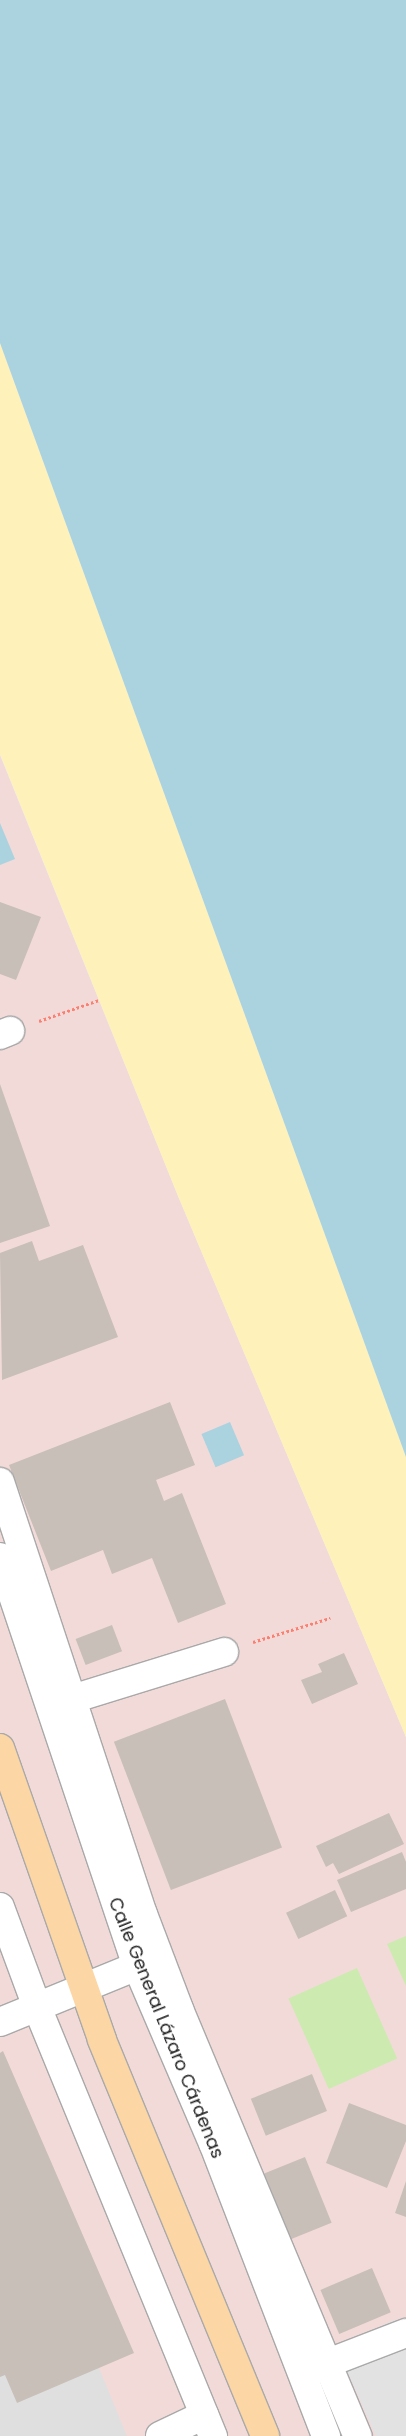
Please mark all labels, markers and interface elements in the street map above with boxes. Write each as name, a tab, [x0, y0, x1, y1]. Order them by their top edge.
street label: Calle General Lázaro Cárdenas	[104, 1894, 228, 2162]

